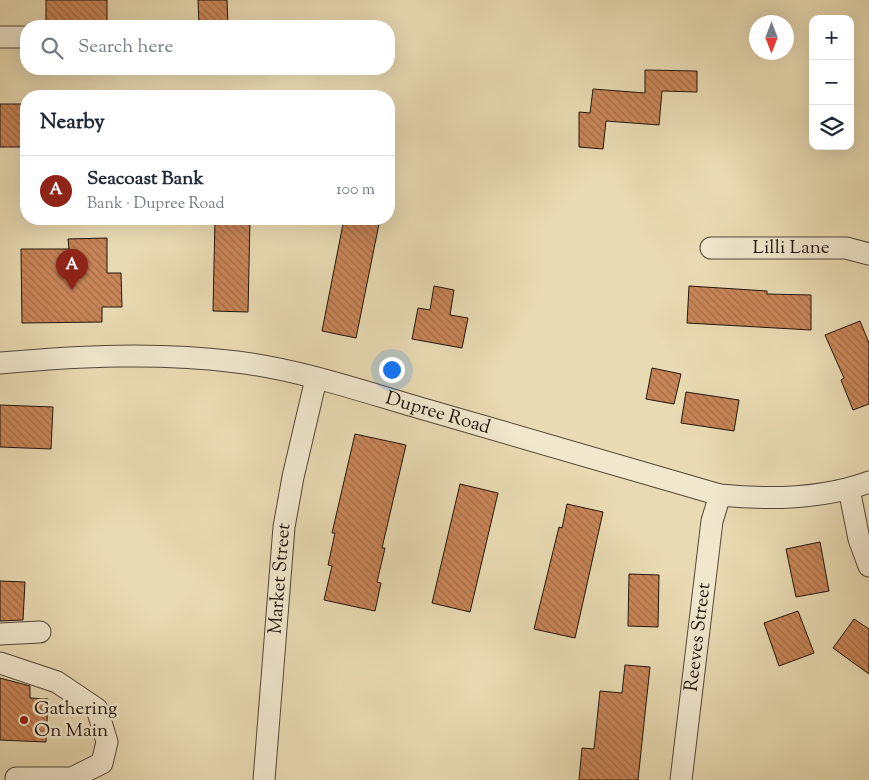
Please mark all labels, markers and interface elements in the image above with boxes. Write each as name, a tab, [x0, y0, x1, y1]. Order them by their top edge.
north arrow	[749, 15, 794, 60]
map controls	[809, 15, 854, 150]
button: +	[809, 15, 854, 60]
search box	[20, 20, 395, 75]
icon: search	[38, 34, 66, 62]
text: Search here	[78, 34, 173, 61]
button: −	[809, 60, 854, 105]
button: layers	[809, 105, 854, 150]
text: Nearby	[40, 108, 105, 138]
text: Seacoast Bank	[87, 166, 204, 193]
text: A	[50, 179, 63, 202]
text: 100 m	[336, 179, 375, 202]
text: Bank · Dupree Road	[87, 193, 225, 216]
street label: Lilli Lane	[752, 235, 830, 262]
pin: A	[56, 249, 88, 290]
your location	[379, 357, 405, 383]
street label: Dupree Road	[382, 385, 494, 441]
street label: Market Street	[262, 520, 298, 635]
street label: Reeves Street	[678, 581, 718, 693]
place label: Gathering On Main	[34, 696, 117, 745]
marker: Gathering On Main	[18, 714, 30, 726]

